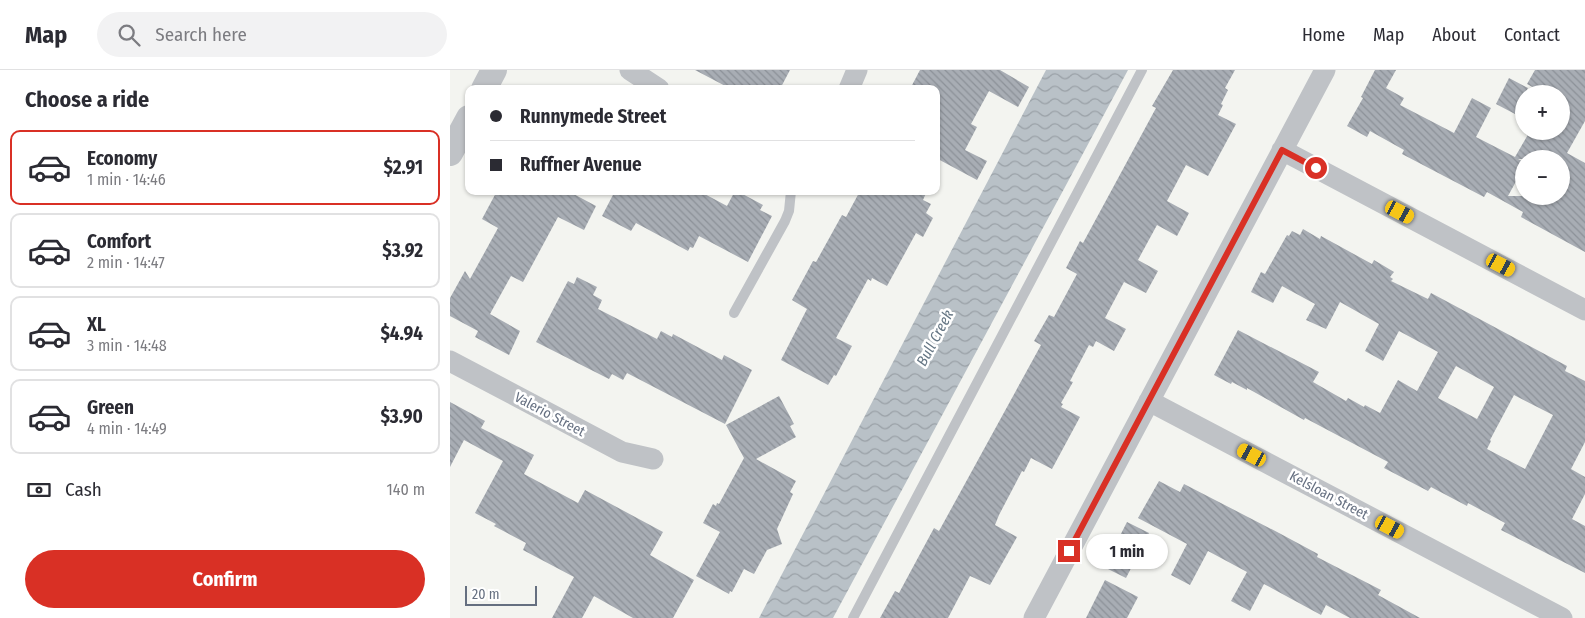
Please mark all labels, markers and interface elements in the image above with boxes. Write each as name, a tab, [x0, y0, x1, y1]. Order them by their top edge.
search box	[97, 12, 447, 57]
text: Map	[25, 21, 67, 49]
icon: search	[115, 21, 143, 49]
text: Search here	[155, 23, 247, 46]
text: Home	[1302, 24, 1345, 46]
text: Map	[1373, 24, 1404, 46]
text: About	[1432, 24, 1476, 46]
text: Contact	[1504, 24, 1560, 46]
map controls	[1515, 85, 1570, 205]
button: +	[1515, 85, 1570, 140]
text: Choose a ride	[25, 86, 149, 113]
text: Runnymede Street	[520, 105, 666, 128]
icon: car	[27, 145, 72, 190]
text: Economy	[87, 147, 157, 170]
button: −	[1515, 150, 1570, 205]
text: Ruffner Avenue	[520, 153, 642, 176]
text: $2.91	[383, 156, 423, 179]
route start	[1305, 157, 1327, 179]
text: 1 min · 14:46	[87, 170, 166, 189]
car	[1383, 198, 1416, 226]
icon: car	[27, 228, 72, 273]
text: Comfort	[87, 230, 151, 253]
text: $3.92	[382, 239, 423, 262]
car	[1484, 251, 1517, 279]
text: 2 min · 14:47	[87, 253, 165, 272]
water label: Bull Creek	[913, 306, 958, 369]
icon: car	[27, 311, 72, 356]
text: XL	[87, 313, 106, 336]
text: $4.94	[380, 322, 423, 345]
text: 3 min · 14:48	[87, 336, 167, 355]
street label: Valerio Street	[512, 389, 588, 440]
icon: car	[27, 394, 72, 439]
text: Green	[87, 396, 134, 419]
text: $3.90	[380, 405, 423, 428]
text: 4 min · 14:49	[87, 419, 167, 438]
car	[1235, 441, 1268, 469]
street label: Kelsloan Street	[1287, 468, 1371, 523]
icon: cash	[25, 476, 53, 504]
text: Cash	[65, 478, 102, 501]
text: 140 m	[387, 480, 425, 499]
car	[1373, 513, 1406, 541]
callout: 1 min	[1086, 534, 1169, 568]
route end	[1058, 540, 1080, 562]
text: 1 min	[1110, 542, 1144, 561]
button: Confirm	[25, 550, 425, 608]
scale bar	[465, 583, 538, 606]
text: 20 m	[472, 586, 500, 603]

